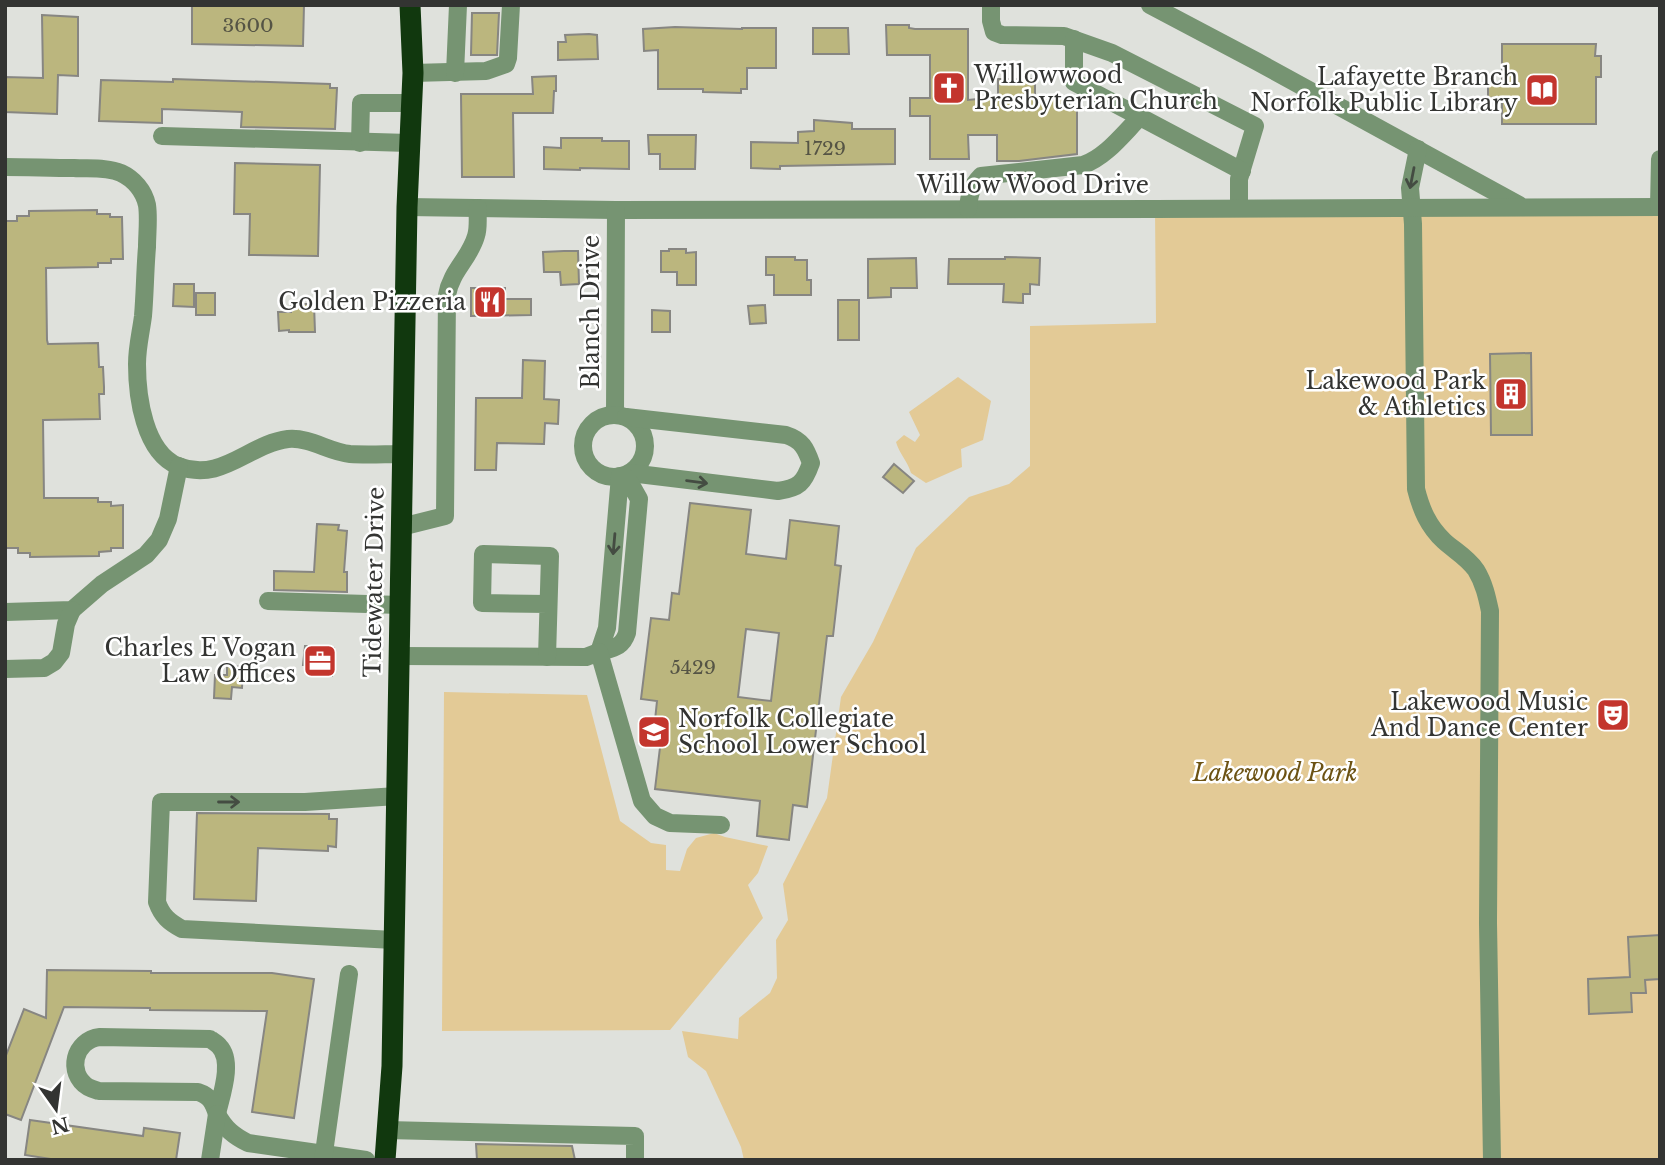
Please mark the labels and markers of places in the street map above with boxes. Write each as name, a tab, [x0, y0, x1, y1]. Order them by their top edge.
place label: Willowwood Presbyterian Church	[973, 61, 1218, 115]
place label: Lafayette Branch Norfolk Public Library	[1250, 63, 1518, 117]
church icon: Willowwood Presbyterian Church	[930, 69, 968, 107]
library icon: Lafayette Branch Norfolk Public Library	[1523, 71, 1561, 109]
restaurant icon: Golden Pizzeria	[471, 283, 509, 321]
place label: Golden Pizzeria	[278, 288, 466, 316]
place label: Lakewood Park & Athletics	[1306, 367, 1487, 421]
building icon: Lakewood Park & Athletics	[1492, 375, 1530, 413]
place label: Charles E Vogan Law Offices	[104, 634, 296, 688]
office icon: Charles E Vogan Law Offices	[301, 642, 339, 680]
place label: Lakewood Music And Dance Center	[1370, 688, 1588, 742]
theatre icon: Lakewood Music And Dance Center	[1594, 696, 1632, 734]
place label: Norfolk Collegiate School Lower School	[678, 705, 926, 759]
school or university icon: Norfolk Collegiate School Lower School	[635, 713, 673, 751]

